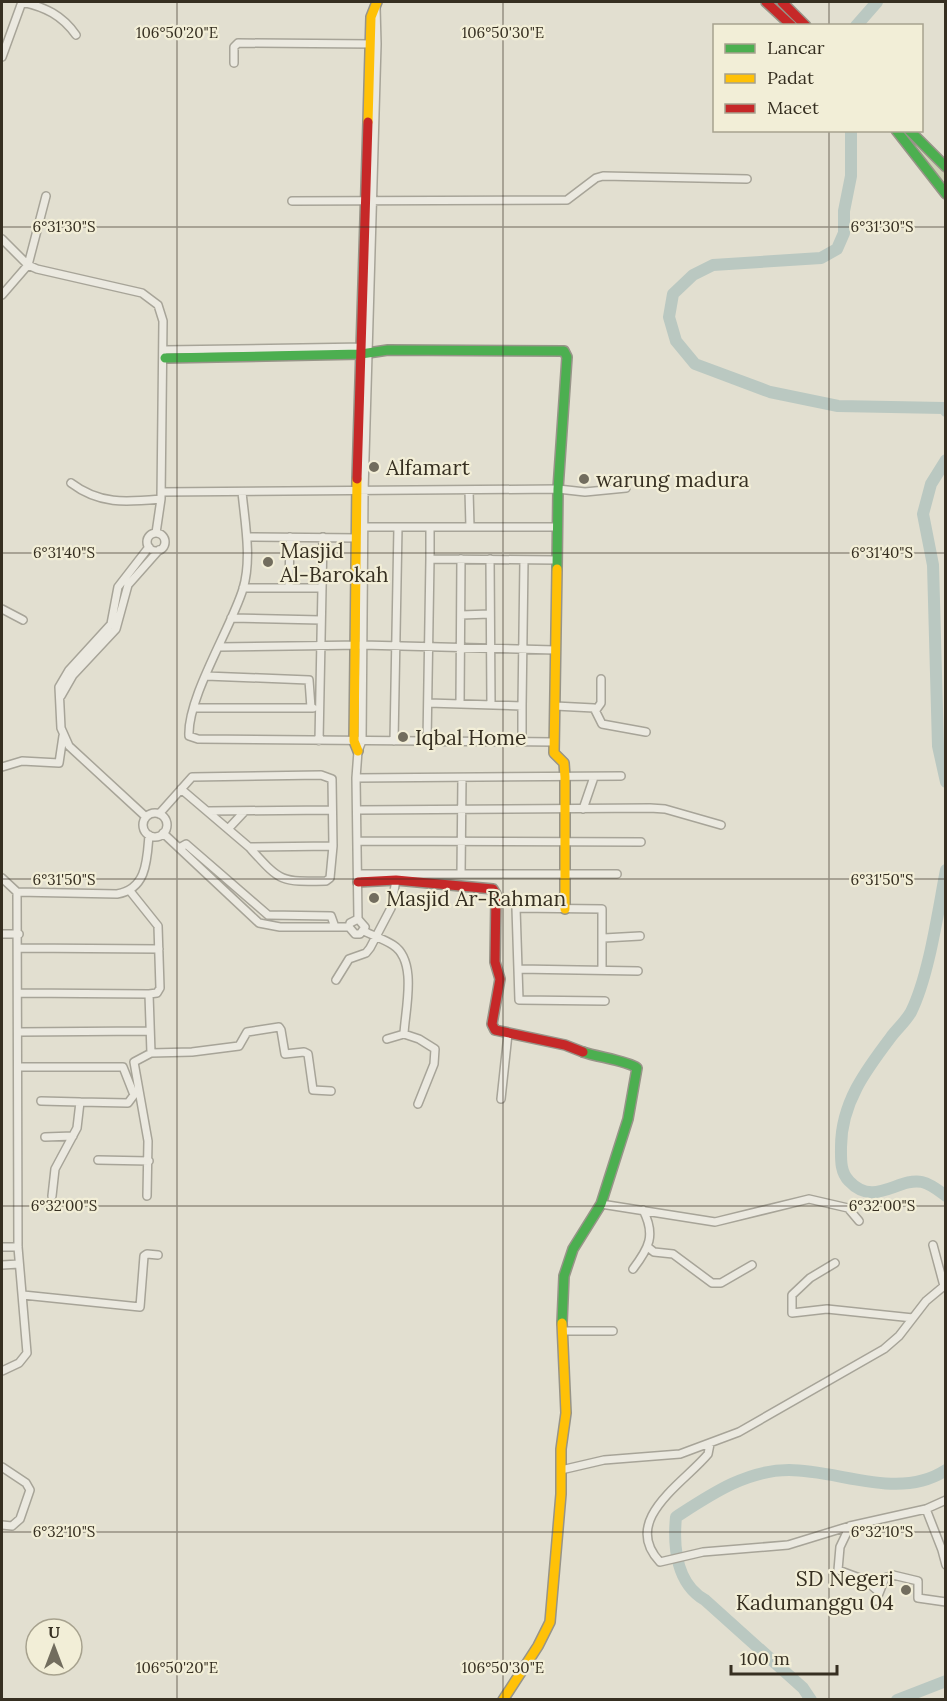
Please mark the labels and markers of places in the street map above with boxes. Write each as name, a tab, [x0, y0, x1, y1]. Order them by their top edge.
place label: Alfamart	[385, 454, 471, 481]
marker: Alfamart	[367, 460, 381, 474]
place label: warung madura	[596, 466, 750, 493]
marker: warung madura	[577, 472, 591, 486]
place label: Masjid Al-Barokah	[279, 537, 389, 588]
marker: Masjid Al-Barokah	[261, 555, 275, 569]
place label: Iqbal Home	[415, 724, 526, 751]
marker: Iqbal Home	[396, 730, 410, 744]
place label: Masjid Ar-Rahman	[386, 885, 567, 912]
marker: Masjid Ar-Rahman	[367, 891, 381, 905]
place label: SD Negeri Kadumanggu 04	[736, 1565, 894, 1616]
marker: SD Negeri Kadumanggu 04	[899, 1583, 913, 1597]

